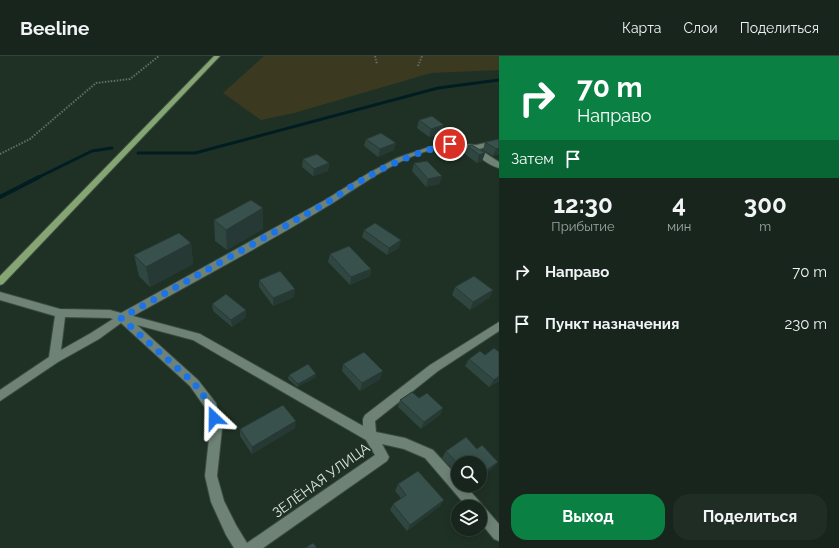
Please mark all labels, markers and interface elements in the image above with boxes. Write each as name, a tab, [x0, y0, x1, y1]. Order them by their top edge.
text: Beeline	[20, 17, 89, 39]
text: Карта	[622, 20, 661, 36]
text: Слои	[683, 20, 718, 36]
text: Поделиться	[740, 20, 819, 36]
text: 70 m	[577, 71, 643, 104]
icon: right	[511, 72, 563, 124]
text: Направо	[577, 105, 651, 126]
pin	[433, 127, 467, 161]
icon: arrive	[439, 133, 461, 155]
icon: arrive	[562, 148, 584, 170]
text: Затем	[511, 150, 554, 168]
text: 12:30	[553, 190, 613, 219]
text: 4	[672, 190, 686, 219]
text: 300	[744, 190, 787, 219]
text: Прибытие	[551, 219, 615, 234]
text: мин	[667, 219, 691, 234]
text: m	[759, 219, 771, 234]
icon: right	[511, 261, 533, 283]
text: Направо	[545, 263, 609, 281]
text: 70 m	[792, 263, 827, 281]
icon: arrive	[511, 313, 533, 335]
text: Пункт назначения	[545, 315, 679, 333]
text: 230 m	[784, 315, 827, 333]
position arrow	[193, 397, 235, 439]
street label: ЗЕЛЁНАЯ УЛИЦА	[268, 437, 373, 521]
map controls	[451, 456, 487, 536]
button: search	[451, 456, 487, 492]
button: Выход	[511, 494, 665, 540]
button: Поделиться	[673, 494, 827, 540]
button: layers	[451, 500, 487, 536]

